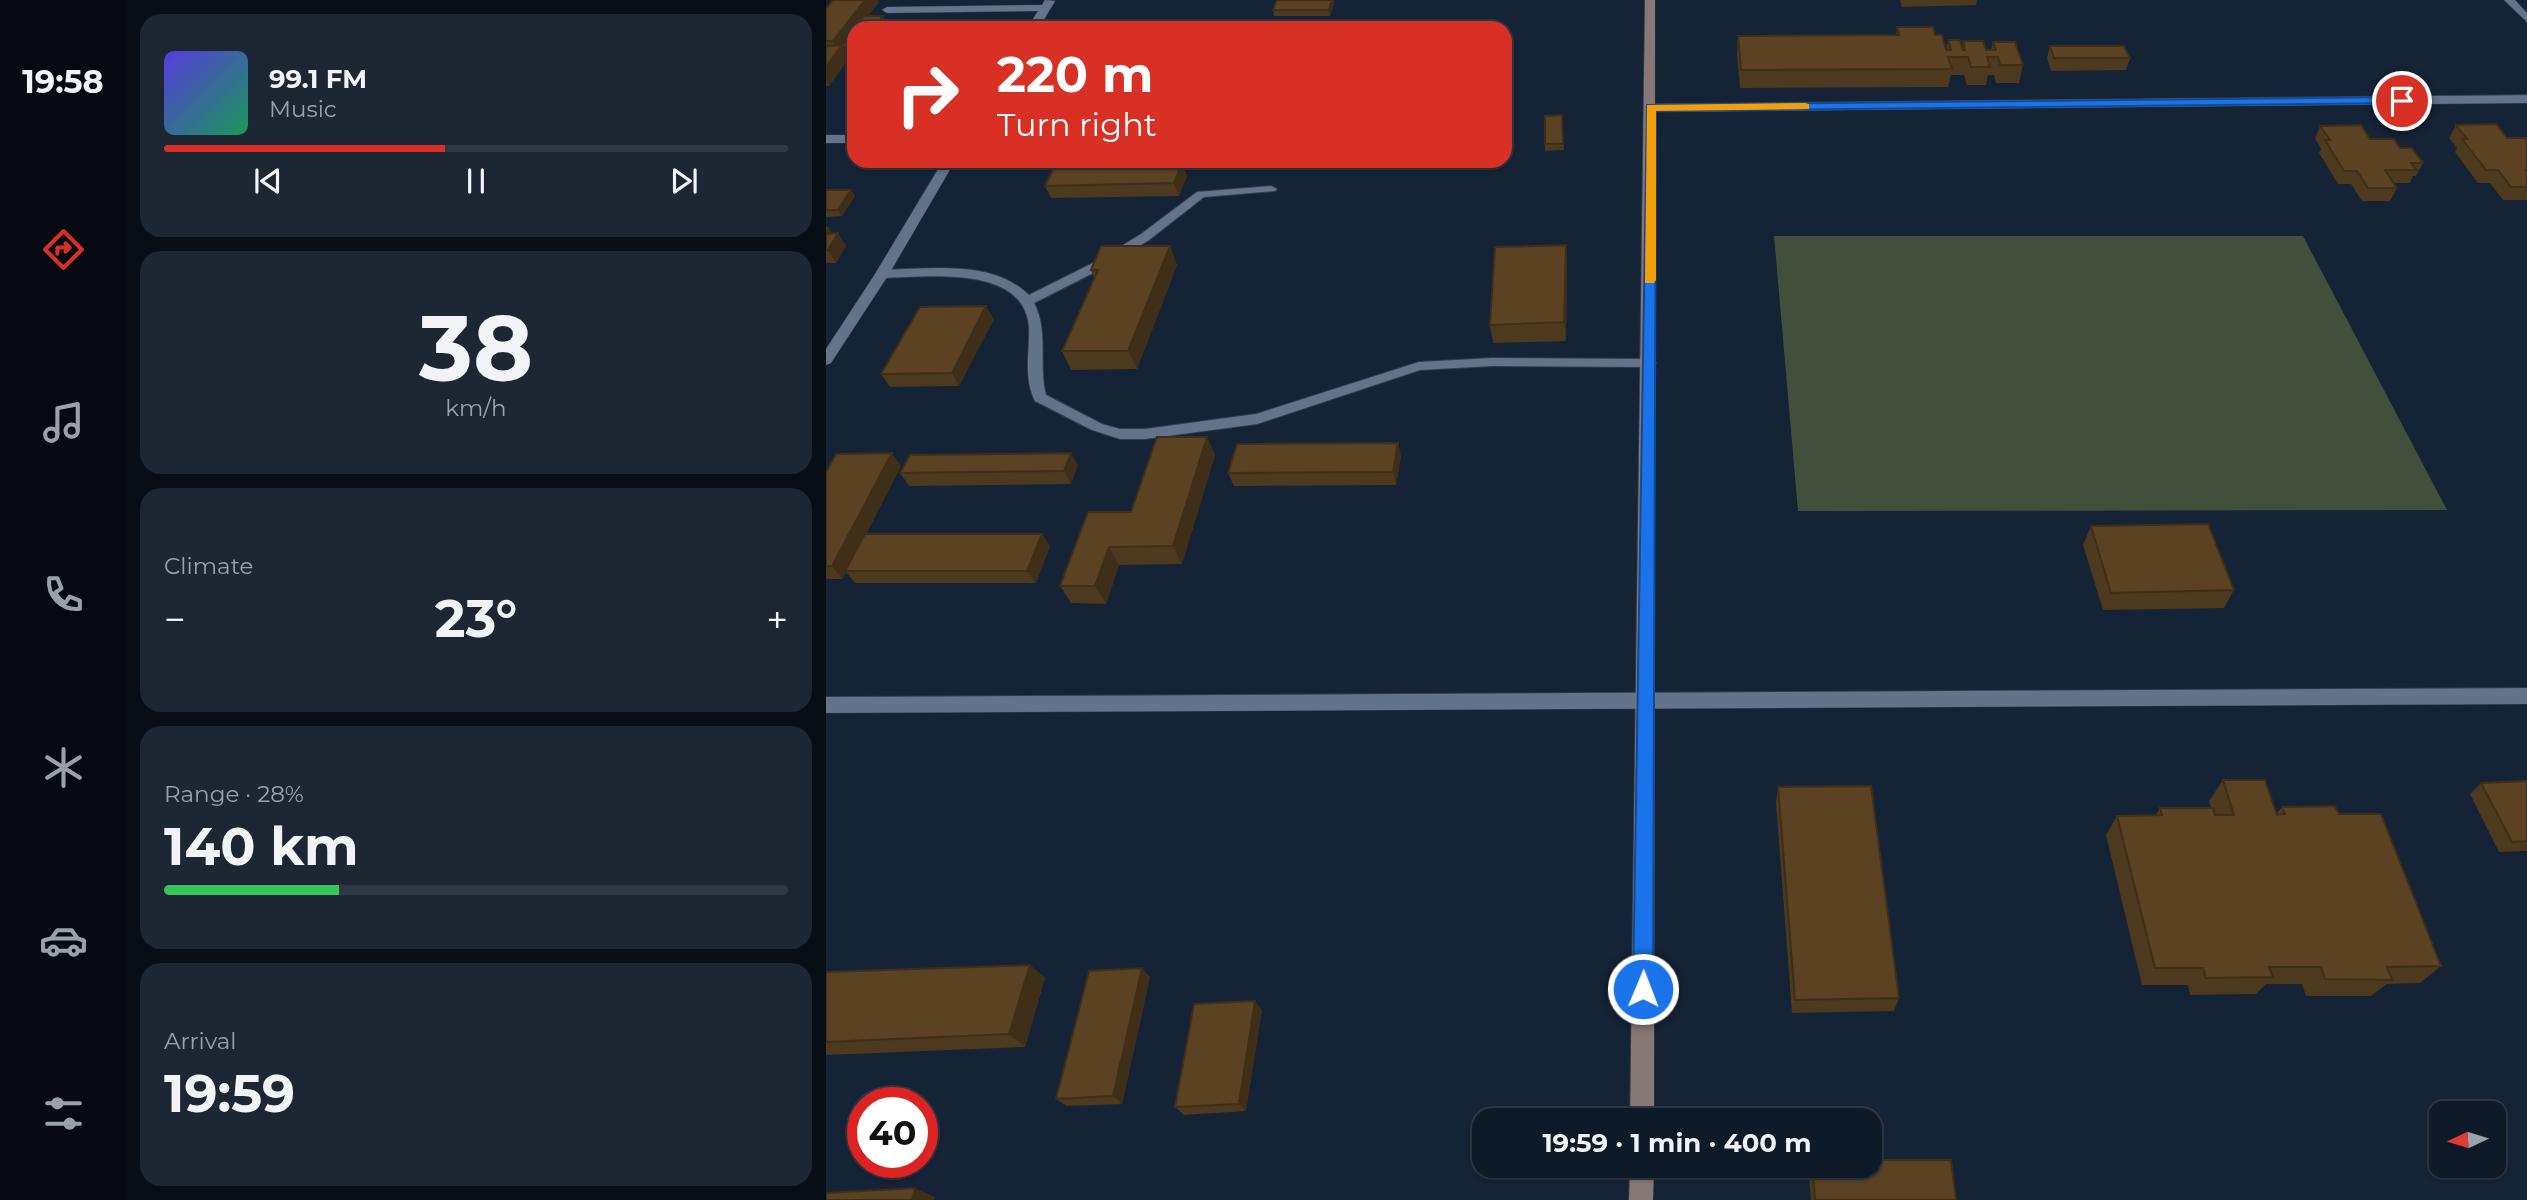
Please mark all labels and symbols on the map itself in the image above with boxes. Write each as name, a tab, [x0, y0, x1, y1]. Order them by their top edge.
pin	[2372, 71, 2432, 131]
position arrow	[1606, 952, 1680, 1026]
speed limit sign: 40	[847, 1087, 938, 1178]
north arrow	[2429, 1101, 2506, 1178]

